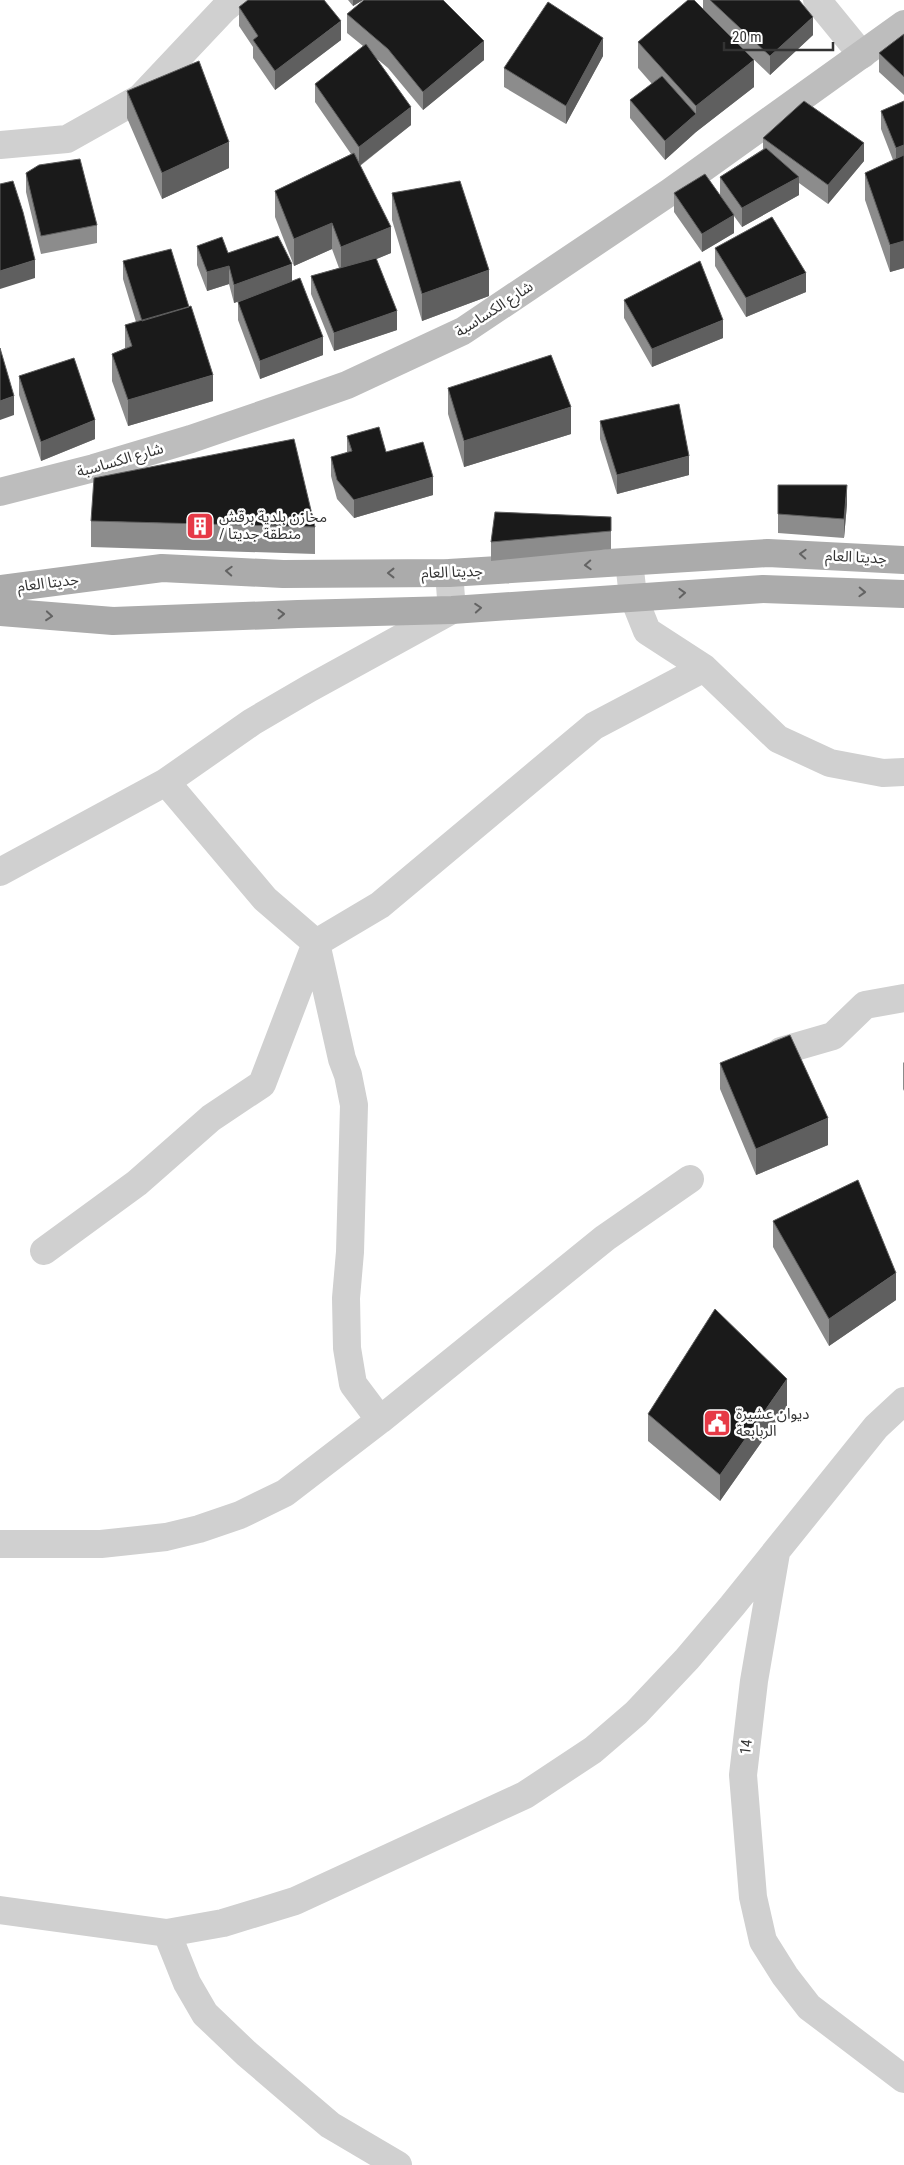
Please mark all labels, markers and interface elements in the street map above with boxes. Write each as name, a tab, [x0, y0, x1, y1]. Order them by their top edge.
scale bar	[724, 20, 833, 52]
text: 20 m	[732, 28, 762, 46]
street label: شارع الكساسبة	[452, 277, 538, 343]
street label: شارع الكساسبة	[75, 439, 166, 484]
place label: مخازن بلدية برقش / منطقة جديتا	[219, 508, 327, 543]
building icon: مخازن بلدية برقش / منطقة جديتا	[185, 511, 215, 541]
street label: جديتا العام	[825, 546, 887, 570]
one-way arrow	[799, 549, 807, 560]
one-way arrow	[584, 559, 592, 570]
street label: جديتا العام	[421, 562, 483, 584]
one-way arrow	[224, 566, 232, 576]
one-way arrow	[387, 568, 394, 578]
street label: جديتا العام	[16, 570, 80, 598]
one-way arrow	[858, 587, 866, 597]
one-way arrow	[678, 588, 686, 599]
one-way arrow	[474, 603, 482, 614]
one-way arrow	[277, 609, 285, 620]
one-way arrow	[45, 611, 53, 622]
place label: ديوان عشيرة الربابعة	[736, 1405, 809, 1440]
public building icon: ديوان عشيرة الربابعة	[702, 1408, 732, 1438]
street label: 14	[736, 1739, 756, 1755]

